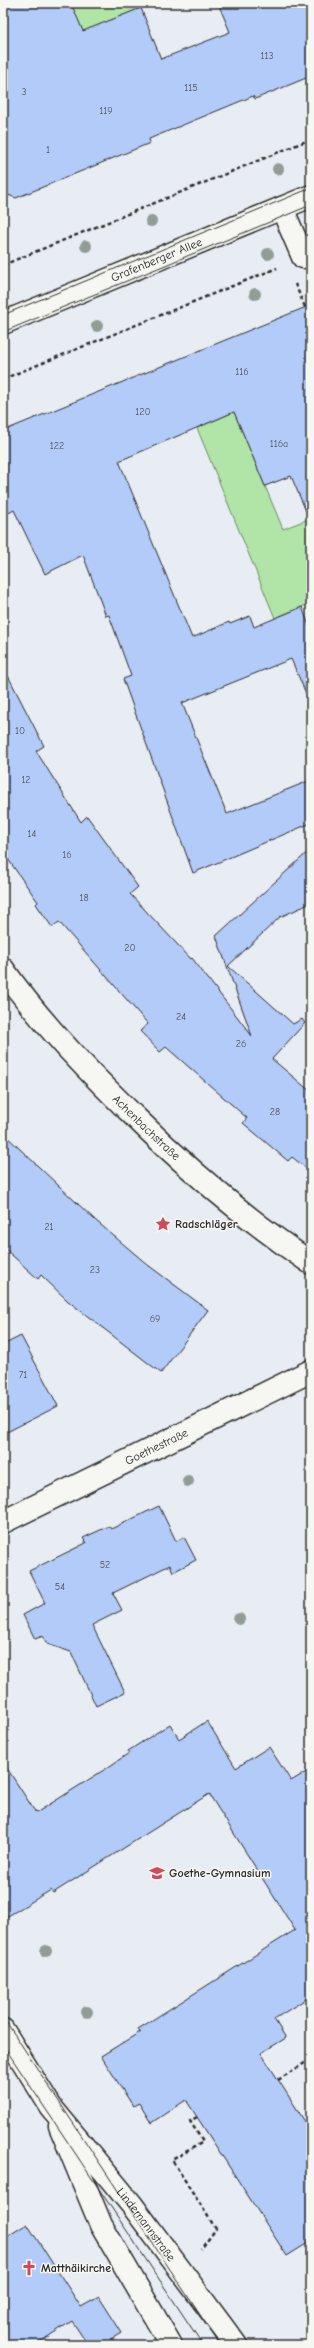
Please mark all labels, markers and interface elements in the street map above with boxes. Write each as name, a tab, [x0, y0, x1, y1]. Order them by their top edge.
house number: 113	[261, 50, 273, 62]
house number: 115	[184, 82, 198, 94]
house number: 3	[21, 86, 27, 98]
house number: 119	[99, 105, 113, 117]
house number: 1	[46, 144, 50, 156]
street label: Grafenberger Allee	[109, 235, 204, 285]
house number: 116	[235, 366, 249, 378]
house number: 120	[135, 406, 151, 418]
house number: 116a	[270, 438, 288, 450]
house number: 122	[50, 440, 64, 452]
house number: 10	[15, 725, 25, 737]
house number: 12	[21, 774, 31, 786]
house number: 14	[28, 828, 37, 840]
house number: 16	[62, 849, 72, 861]
house number: 18	[79, 892, 89, 904]
house number: 20	[124, 942, 136, 954]
house number: 24	[176, 1011, 186, 1023]
house number: 26	[236, 1038, 246, 1050]
street label: Achenbachstraße	[110, 1092, 183, 1163]
house number: 28	[270, 1106, 280, 1118]
place icon: Radschläger	[154, 1215, 172, 1233]
place label: Radschläger	[175, 1217, 238, 1231]
house number: 21	[44, 1221, 54, 1233]
house number: 23	[90, 1264, 100, 1276]
house number: 69	[150, 1313, 160, 1325]
house number: 71	[19, 1369, 27, 1381]
street label: Goethestraße	[123, 1425, 190, 1468]
house number: 52	[100, 1559, 110, 1571]
house number: 54	[55, 1581, 65, 1593]
school or university icon: Goethe-Gymnasium	[148, 1864, 166, 1882]
place label: Goethe-Gymnasium	[169, 1866, 271, 1880]
street label: Lindemannstraße	[114, 2185, 178, 2264]
church icon: Matthäikirche	[20, 2259, 38, 2277]
place label: Matthäikirche	[41, 2261, 111, 2275]

